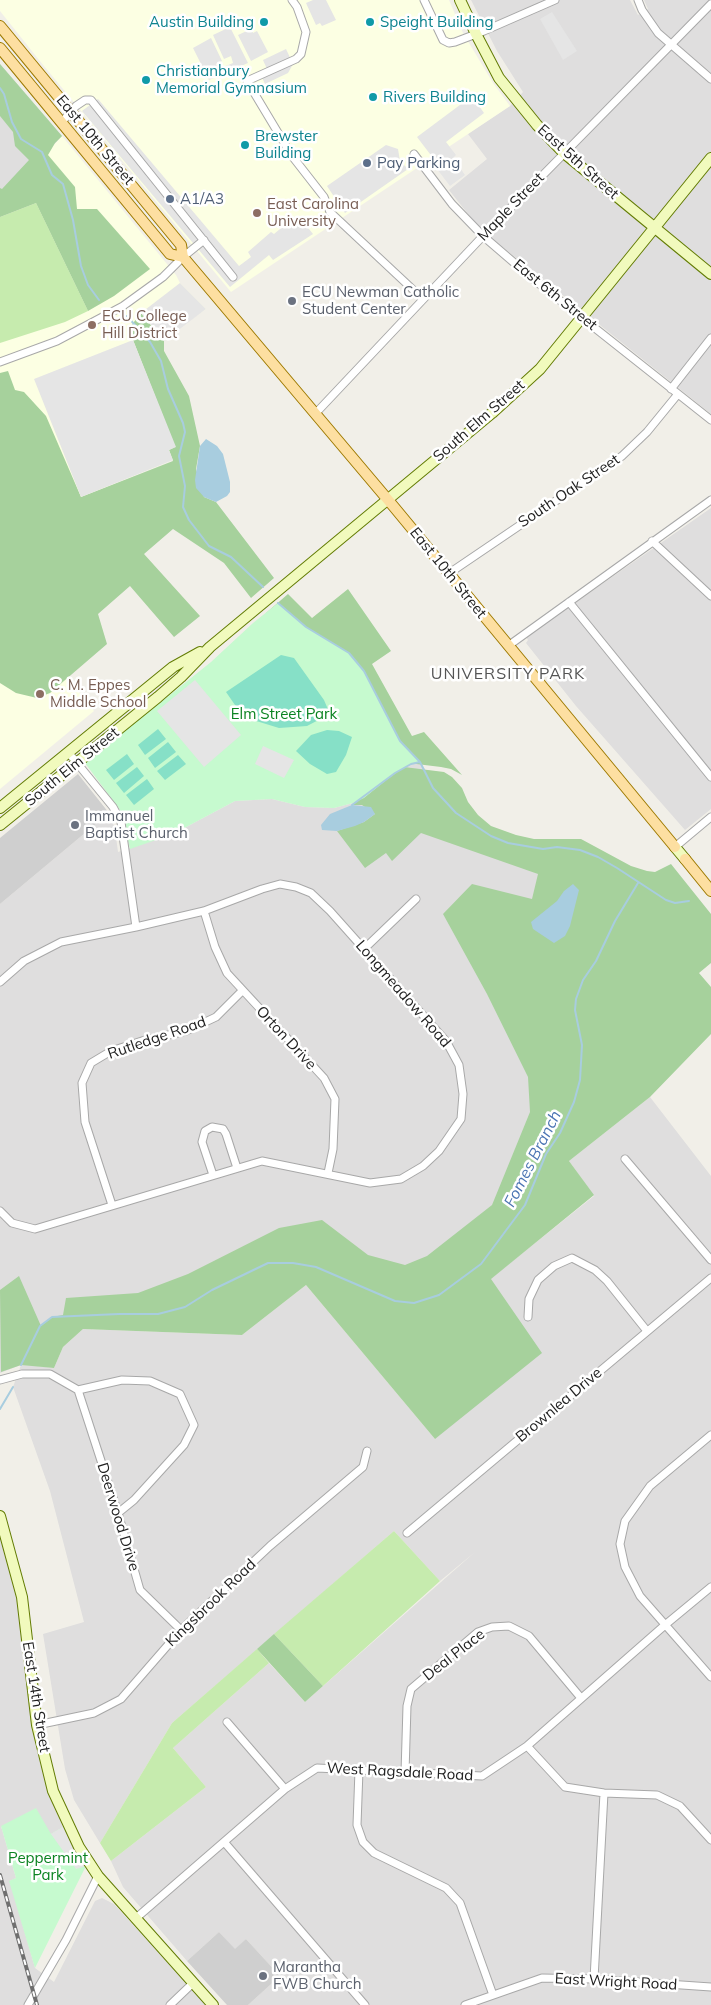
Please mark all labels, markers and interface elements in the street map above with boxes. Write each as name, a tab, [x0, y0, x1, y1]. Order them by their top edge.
place label: Austin Building	[149, 13, 254, 31]
place label: Speight Building	[380, 13, 493, 31]
marker: Austin Building	[258, 16, 270, 28]
marker: Speight Building	[364, 16, 376, 28]
place label: Christianbury Memorial Gymnasium	[156, 62, 307, 97]
marker: Christianbury Memorial Gymnasium	[140, 74, 152, 86]
place label: Rivers Building	[383, 88, 486, 106]
street label: East 10th Street	[52, 91, 138, 189]
marker: Rivers Building	[367, 91, 379, 103]
street label: East 5th Street	[534, 121, 622, 203]
place label: Brewster Building	[255, 127, 318, 162]
marker: Brewster Building	[239, 139, 251, 151]
place label: Pay Parking	[377, 154, 460, 172]
marker: Pay Parking	[361, 157, 373, 169]
street label: Maple Street	[474, 169, 548, 245]
place label: A1/A3	[180, 190, 224, 208]
marker: A1/A3	[164, 193, 176, 205]
place label: East Carolina University	[267, 195, 359, 230]
marker: East Carolina University	[251, 207, 263, 219]
street label: East 6th Street	[509, 256, 601, 334]
place label: ECU Newman Catholic Student Center	[302, 283, 459, 318]
marker: ECU Newman Catholic Student Center	[286, 295, 298, 307]
place label: ECU College Hill District	[102, 307, 187, 342]
marker: ECU College Hill District	[86, 319, 98, 331]
street label: South Elm Street	[430, 376, 528, 466]
street label: South Oak Street	[515, 450, 623, 532]
street label: East 10th Street	[406, 524, 490, 622]
district label: UNIVERSITY PARK	[429, 664, 587, 684]
place label: C. M. Eppes Middle School	[50, 676, 146, 711]
marker: C. M. Eppes Middle School	[34, 688, 46, 700]
park label: Elm Street Park	[231, 705, 337, 723]
street label: South Elm Street	[21, 724, 123, 810]
place label: Immanuel Baptist Church	[85, 807, 188, 842]
marker: Immanuel Baptist Church	[69, 819, 81, 831]
street label: Longmeadow Road	[352, 937, 454, 1051]
street label: Orton Drive	[252, 1003, 320, 1073]
street label: Rutledge Road	[105, 1013, 209, 1063]
water label: Fomes Branch	[500, 1108, 566, 1210]
street label: Brownlea Drive	[512, 1364, 606, 1446]
street label: Deerwood Drive	[93, 1461, 143, 1573]
street label: Kingsbrook Road	[162, 1555, 260, 1651]
street label: Deal Place	[419, 1625, 489, 1685]
street label: East 14th Street	[18, 1640, 54, 1754]
street label: West Ragsdale Road	[326, 1759, 474, 1785]
park label: Peppermint Park	[8, 1849, 88, 1884]
place label: Marantha FWB Church	[273, 1958, 362, 1993]
marker: Marantha FWB Church	[257, 1970, 269, 1982]
street label: East Wright Road	[554, 1970, 678, 1994]

